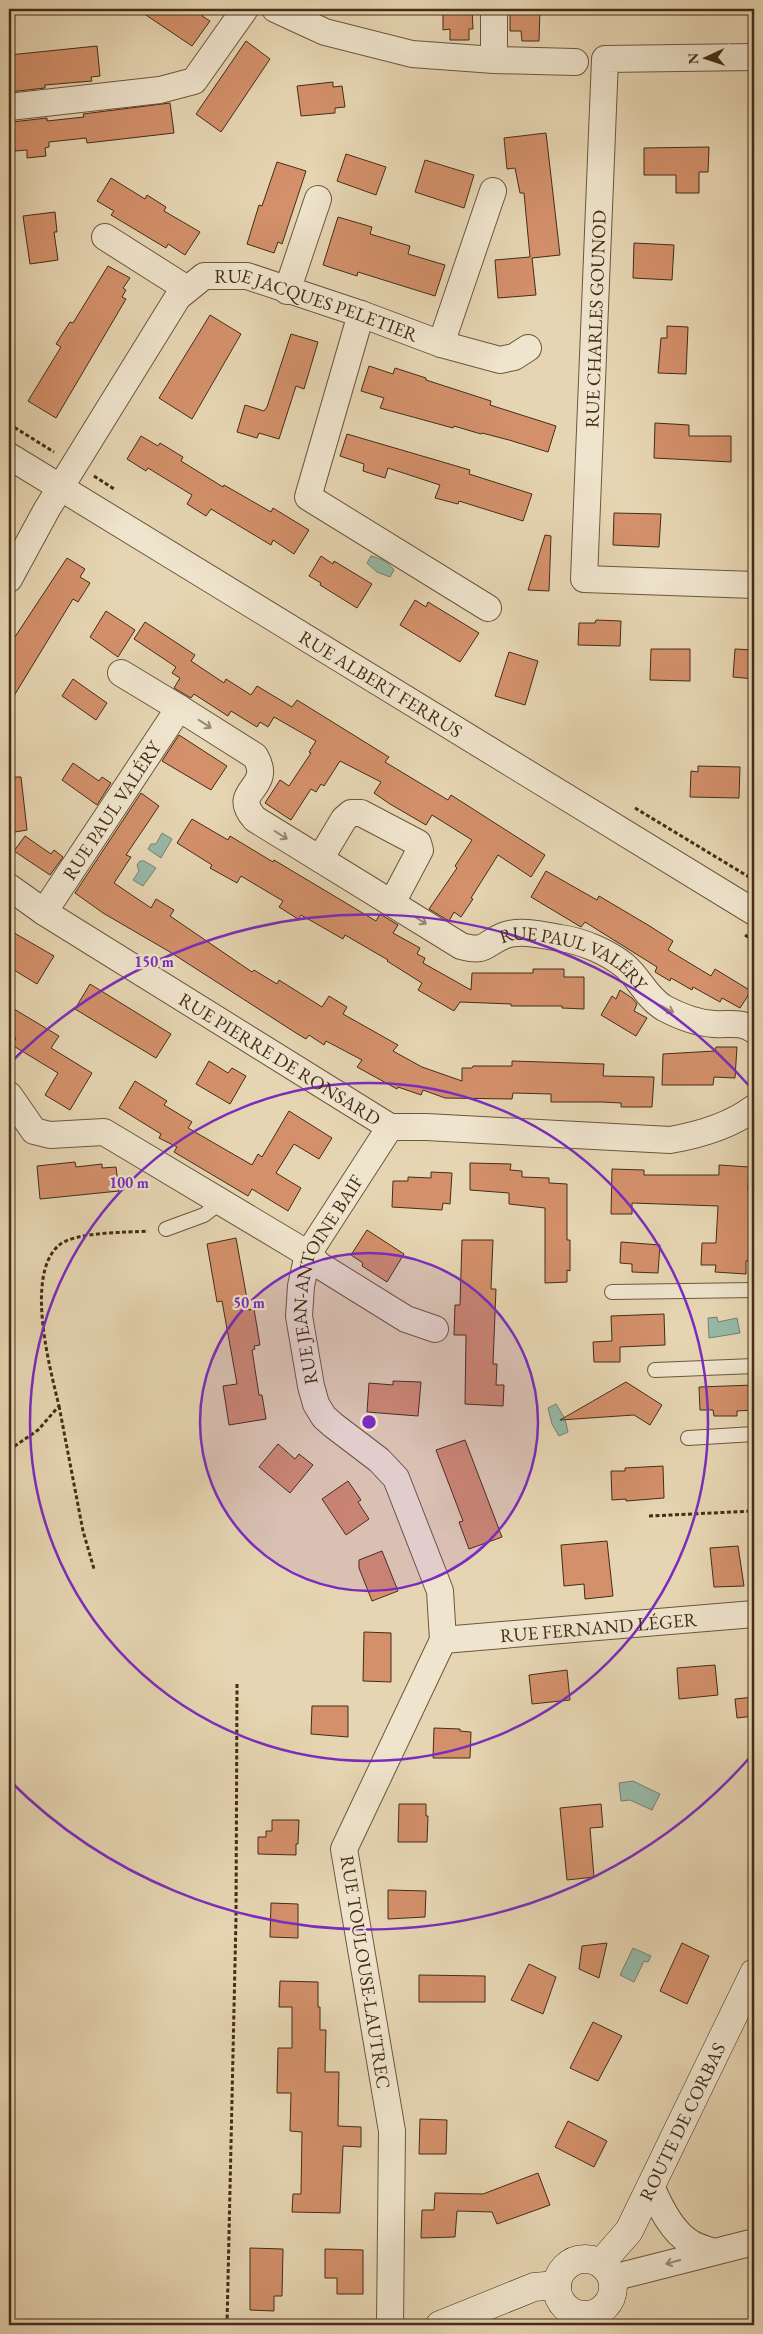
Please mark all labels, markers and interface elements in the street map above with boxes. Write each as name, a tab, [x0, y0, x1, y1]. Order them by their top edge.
north arrow	[680, 32, 730, 82]
text: N	[684, 52, 702, 65]
street label: RUE CHARLES GOUNOD	[579, 209, 612, 429]
street label: RUE JACQUES PELETIER	[214, 263, 422, 347]
street label: RUE ALBERT FERRUS	[294, 625, 467, 744]
one-way arrow	[198, 719, 212, 729]
street label: RUE PAUL VALÉRY	[57, 736, 167, 885]
one-way arrow	[274, 830, 288, 840]
one-way arrow	[412, 916, 426, 926]
street label: RUE PAUL VALÉRY	[496, 921, 654, 996]
text: 150 m	[134, 952, 174, 971]
street label: RUE PIERRE DE RONSARD	[174, 987, 386, 1131]
one-way arrow	[660, 1004, 675, 1014]
street label: RUE JEAN-ANTOINE BAIF	[287, 1170, 369, 1386]
text: 100 m	[109, 1173, 149, 1192]
text: 50 m	[233, 1293, 265, 1312]
centre of rings	[360, 1413, 378, 1431]
street label: RUE FERNAND LÉGER	[499, 1607, 698, 1648]
street label: RUE TOULOUSE-LAUTREC	[335, 1854, 396, 2091]
street label: ROUTE DE CORBAS	[633, 2038, 731, 2205]
one-way arrow	[665, 2258, 681, 2267]

